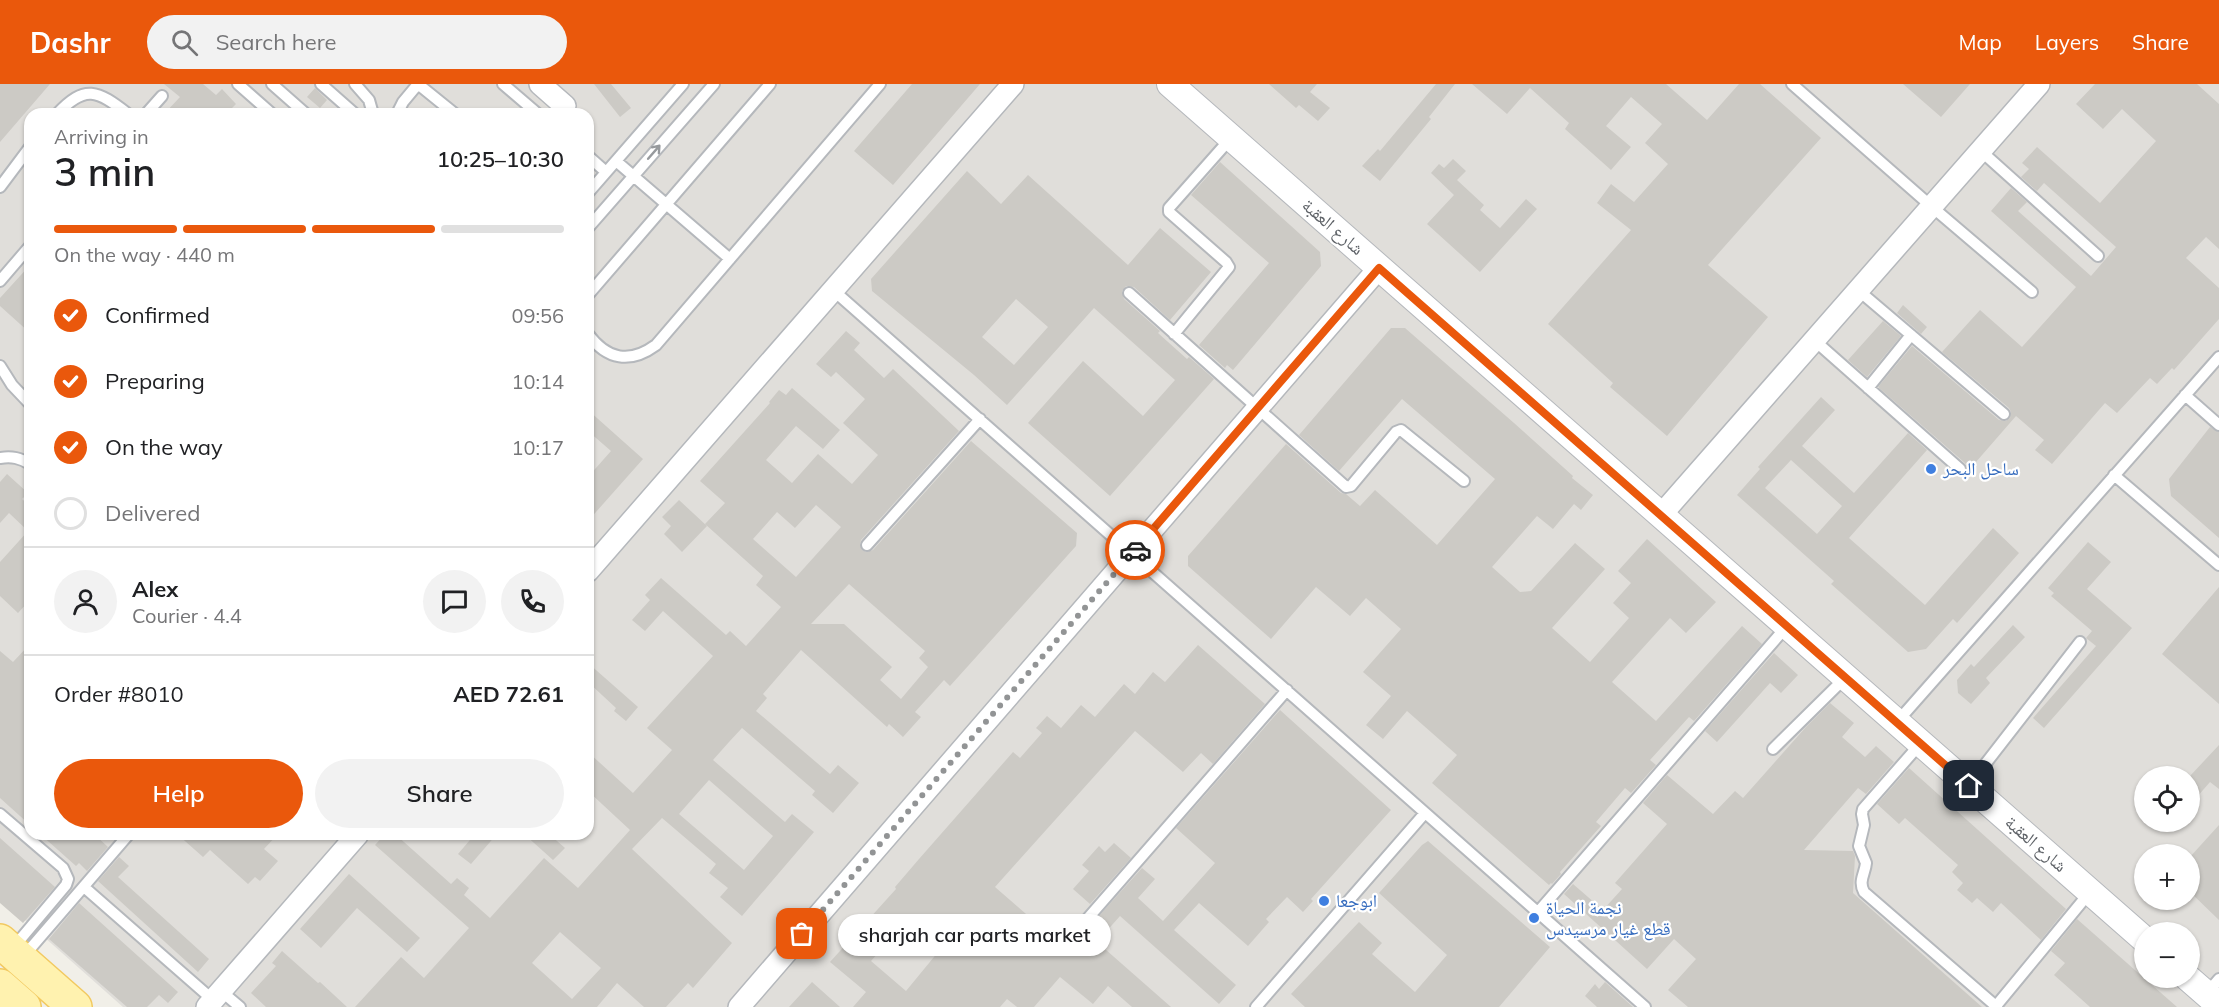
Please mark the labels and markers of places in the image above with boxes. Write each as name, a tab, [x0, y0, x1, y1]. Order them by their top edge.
place label: ساحل البحر	[1942, 457, 2019, 480]
marker: ساحل البحر	[1924, 462, 1938, 476]
pin	[1943, 760, 1994, 811]
place label: ابوجعا	[1336, 889, 1377, 912]
marker: ابوجعا	[1317, 894, 1331, 908]
place label: نجمة الحياة قطع غيار مرسيدس	[1546, 896, 1671, 941]
pin	[776, 908, 827, 959]
marker: نجمة الحياة قطع غيار مرسيدس	[1527, 911, 1541, 925]
callout: sharjah car parts market	[838, 913, 1111, 955]

